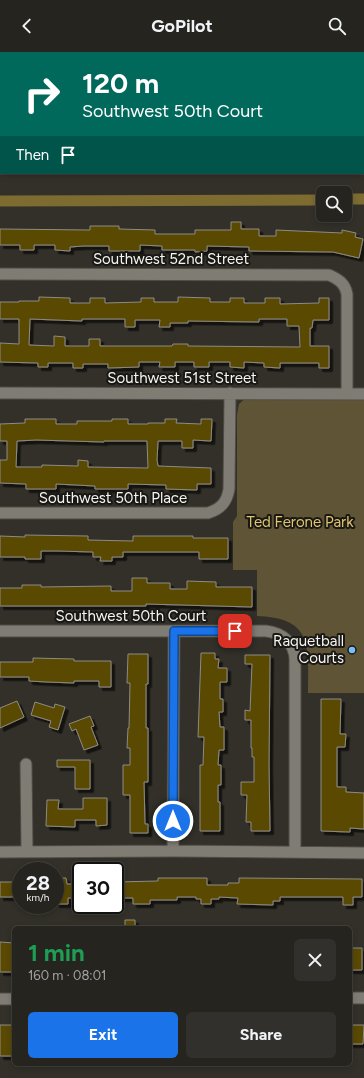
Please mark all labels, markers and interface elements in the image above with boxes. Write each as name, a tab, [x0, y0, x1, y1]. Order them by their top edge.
icon: back	[16, 15, 38, 37]
text: GoPilot	[151, 15, 213, 37]
icon: search	[326, 15, 348, 37]
text: 120 m	[82, 66, 159, 100]
icon: right	[16, 68, 68, 120]
text: Southwest 50th Court	[82, 100, 263, 122]
icon: arrive	[57, 144, 79, 166]
text: Then	[16, 146, 49, 164]
map controls	[316, 186, 352, 222]
button: search	[316, 186, 352, 222]
street label: Southwest 52nd Street	[93, 250, 249, 268]
street label: Southwest 51st Street	[107, 369, 257, 387]
street label: Southwest 50th Place	[39, 489, 187, 507]
park label: Ted Ferone Park	[247, 513, 354, 531]
street label: Southwest 50th Court	[56, 607, 207, 625]
pin	[218, 614, 252, 648]
icon: arrive	[224, 620, 246, 642]
place label: Raquetball Courts	[273, 632, 344, 667]
marker: Raquetball Courts	[347, 645, 357, 655]
position arrow	[152, 800, 194, 842]
speed limit sign: 30	[72, 862, 124, 914]
text: 28	[26, 871, 50, 895]
text: km/h	[27, 891, 49, 904]
text: 1 min	[28, 938, 85, 967]
button: close	[294, 939, 336, 981]
text: 160 m · 08:01	[28, 968, 106, 983]
button: Exit	[28, 1012, 178, 1058]
button: Share	[186, 1012, 336, 1058]

